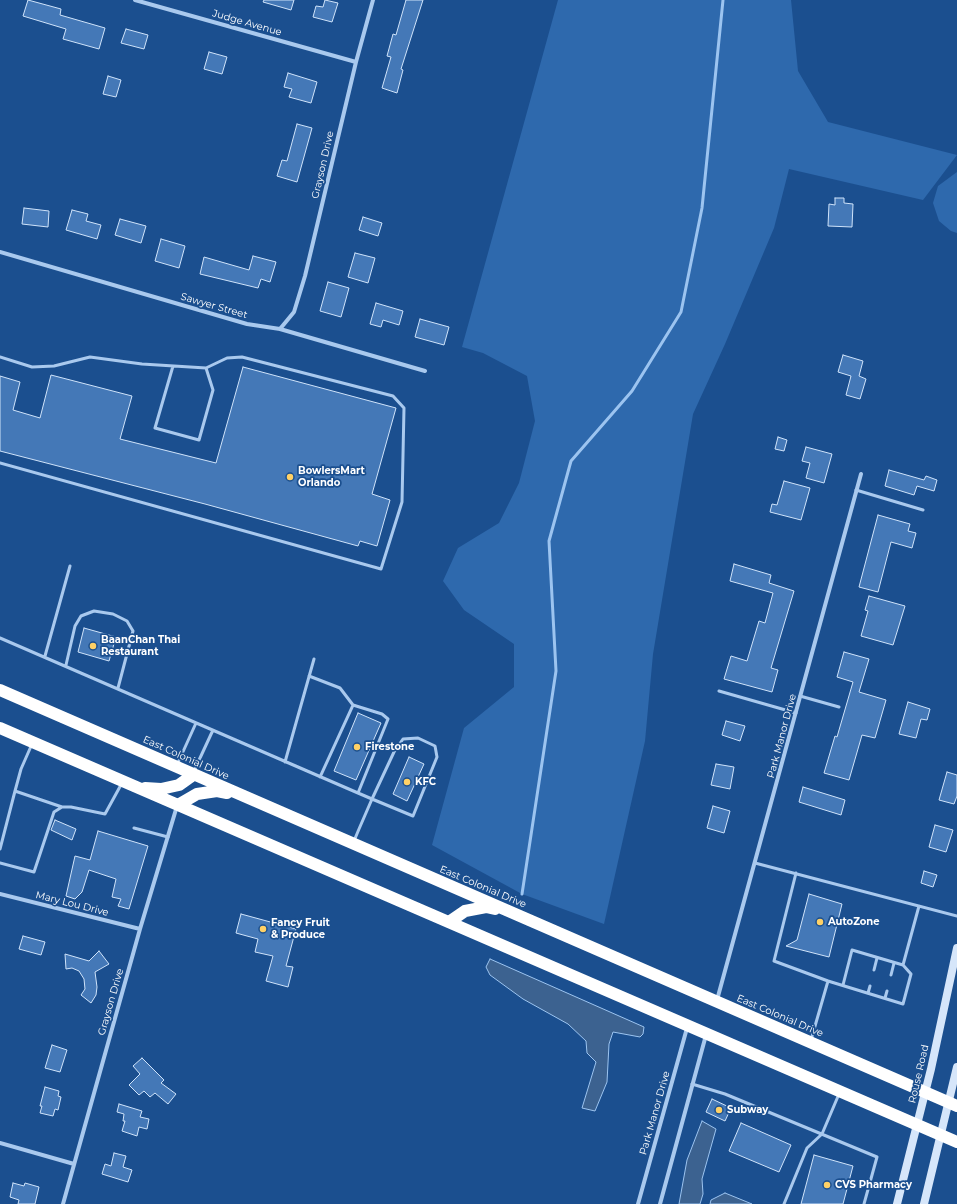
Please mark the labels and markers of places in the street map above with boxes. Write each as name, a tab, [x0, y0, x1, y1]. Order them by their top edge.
place label: BowlersMart Orlando	[298, 465, 365, 488]
marker: BowlersMart Orlando	[285, 472, 295, 482]
place label: BaanChan Thai Restaurant	[101, 634, 180, 658]
marker: BaanChan Thai Restaurant	[88, 641, 98, 651]
place label: Firestone	[365, 741, 414, 753]
marker: Firestone	[352, 742, 362, 752]
place label: KFC	[415, 776, 436, 788]
marker: KFC	[402, 777, 412, 787]
place label: AutoZone	[828, 916, 880, 928]
place label: Fancy Fruit & Produce	[271, 917, 330, 940]
marker: AutoZone	[815, 917, 825, 927]
marker: Fancy Fruit & Produce	[258, 924, 268, 934]
place label: Subway	[727, 1104, 768, 1116]
marker: Subway	[714, 1105, 724, 1115]
place label: CVS Pharmacy	[835, 1179, 912, 1191]
marker: CVS Pharmacy	[822, 1180, 832, 1190]

